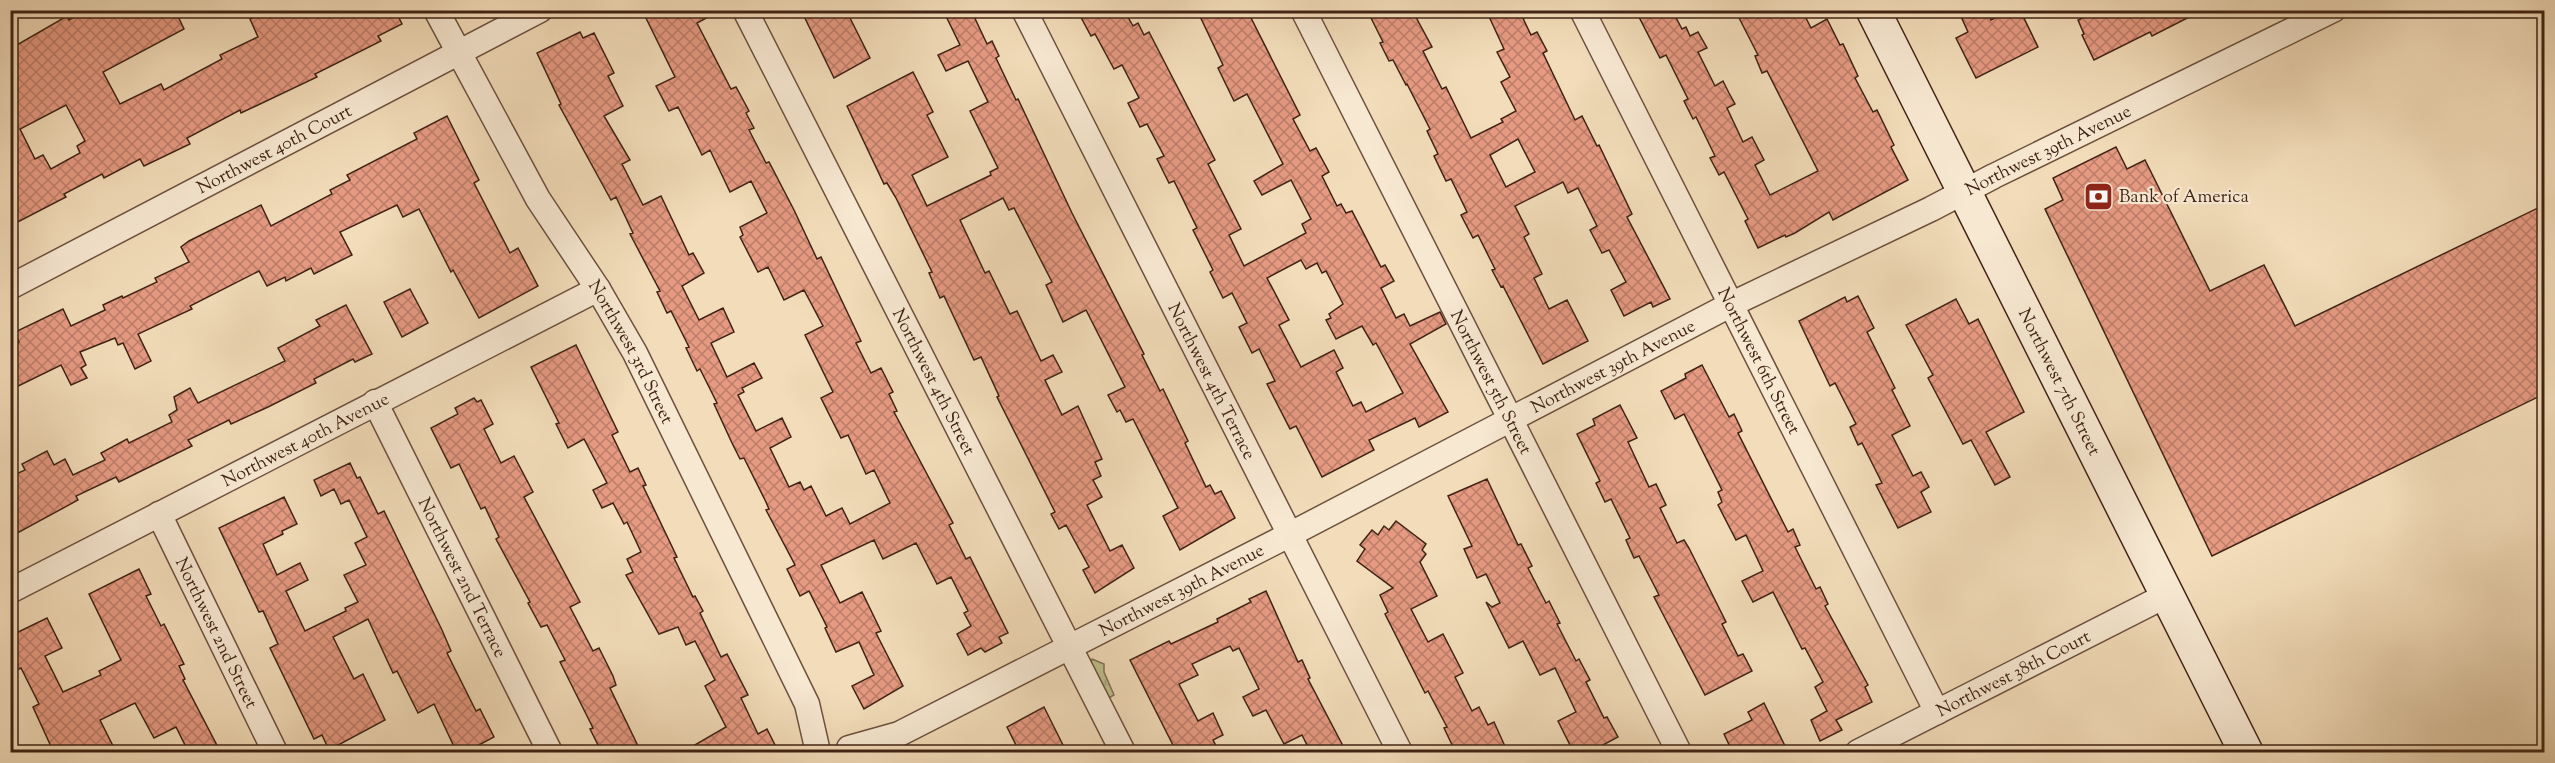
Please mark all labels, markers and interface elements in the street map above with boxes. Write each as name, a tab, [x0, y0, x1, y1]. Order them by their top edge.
street label: Northwest 40th Court	[193, 99, 357, 202]
street label: Northwest 39th Avenue	[1961, 100, 2136, 204]
bank icon: Bank of America	[2082, 180, 2114, 212]
place label: Bank of America	[2119, 185, 2249, 211]
street label: Northwest 3rd Street	[581, 275, 679, 429]
street label: Northwest 6th Street	[1709, 284, 1806, 440]
street label: Northwest 4th Terrace	[1160, 299, 1261, 465]
street label: Northwest 7th Street	[2010, 304, 2106, 461]
street label: Northwest 4th Street	[884, 305, 981, 460]
street label: Northwest 5th Street	[1442, 306, 1537, 460]
street label: Northwest 39th Avenue	[1527, 314, 1701, 422]
street label: Northwest 40th Avenue	[218, 387, 394, 495]
street label: Northwest 2nd Terrace	[410, 494, 512, 663]
street label: Northwest 39th Avenue	[1095, 539, 1269, 645]
street label: Northwest 2nd Street	[167, 554, 263, 713]
street label: Northwest 38th Court	[1932, 625, 2096, 725]

